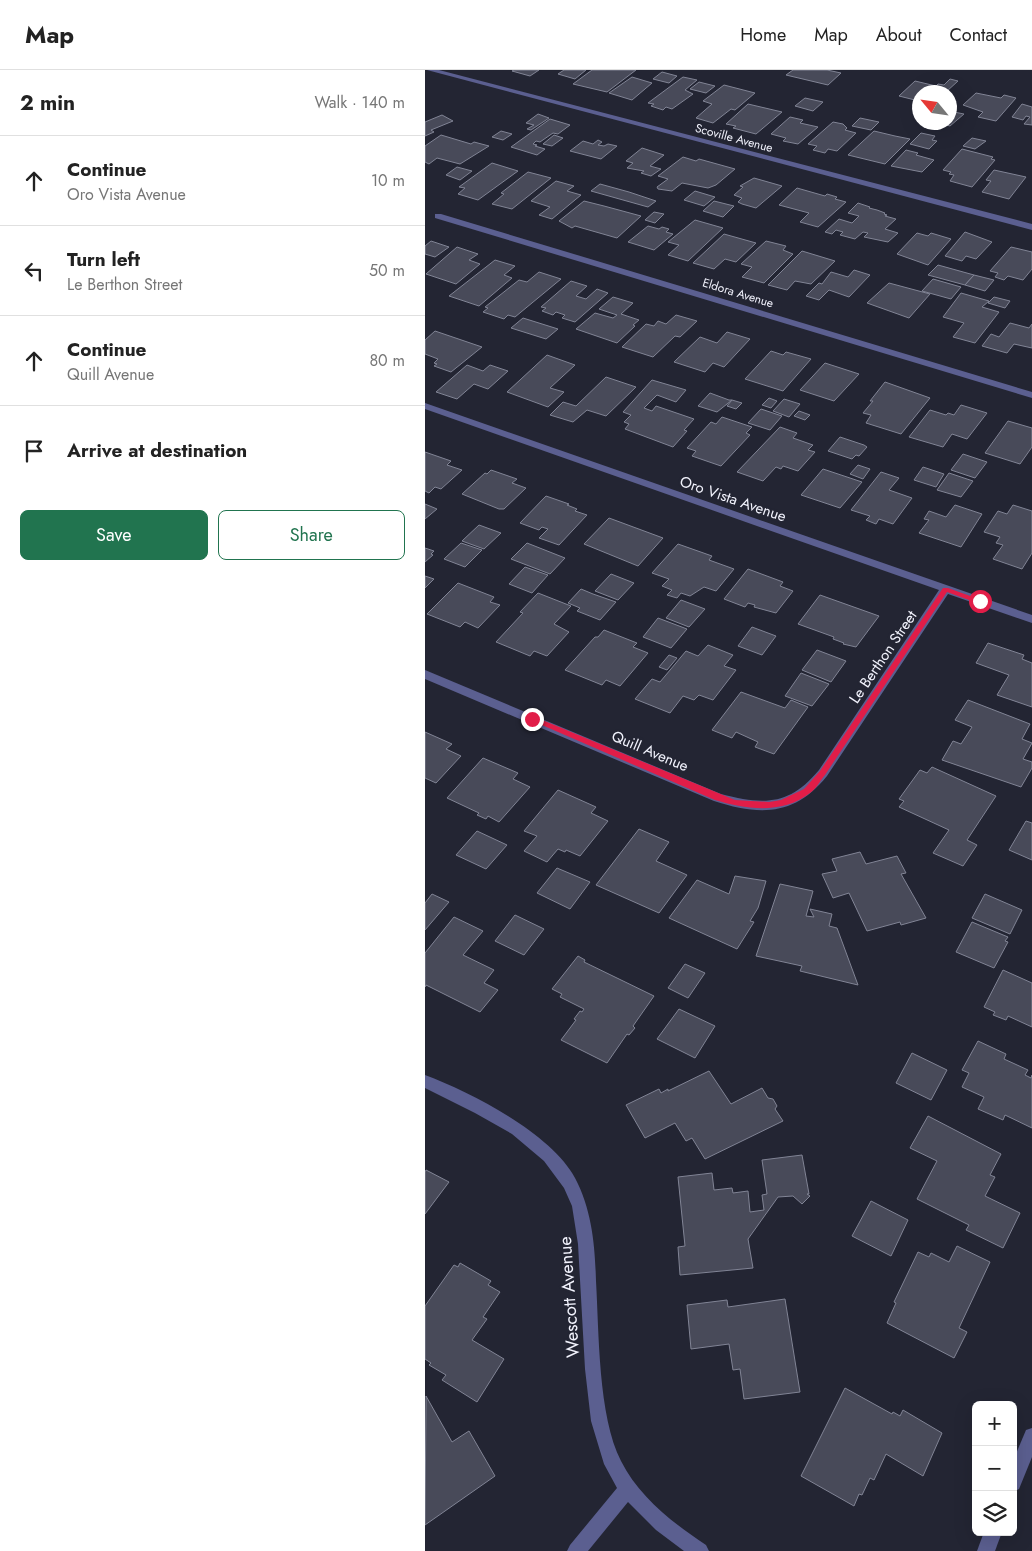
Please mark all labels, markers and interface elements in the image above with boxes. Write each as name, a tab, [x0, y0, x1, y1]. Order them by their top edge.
text: Map	[25, 17, 74, 52]
text: Home	[740, 22, 786, 48]
text: Map	[814, 22, 848, 48]
text: About	[876, 22, 921, 48]
text: Contact	[949, 22, 1007, 48]
north arrow	[912, 85, 957, 130]
text: 2 min	[20, 88, 75, 118]
text: Walk · 140 m	[315, 91, 405, 114]
street label: Scoville Avenue	[693, 119, 775, 157]
text: Continue	[67, 156, 146, 183]
icon: ahead	[20, 167, 48, 195]
text: 10 m	[371, 169, 405, 192]
text: Oro Vista Avenue	[67, 183, 186, 206]
text: Turn left	[67, 246, 140, 273]
icon: left	[20, 257, 48, 285]
text: 50 m	[369, 259, 405, 282]
text: Le Berthon Street	[67, 273, 182, 296]
street label: Eldora Avenue	[700, 274, 776, 312]
text: Continue	[67, 336, 146, 363]
icon: ahead	[20, 347, 48, 375]
text: 80 m	[369, 349, 405, 372]
text: Quill Avenue	[67, 363, 154, 386]
icon: arrive	[20, 437, 48, 465]
text: Arrive at destination	[67, 437, 247, 464]
street label: Oro Vista Avenue	[677, 470, 789, 528]
button: Save	[20, 510, 208, 560]
button: Share	[218, 510, 405, 560]
route start	[969, 590, 992, 613]
street label: Le Berthon Street	[844, 606, 923, 708]
route end	[521, 708, 544, 731]
street label: Quill Avenue	[608, 725, 692, 777]
street label: Wescott Avenue	[552, 1236, 586, 1358]
map controls	[972, 1401, 1017, 1536]
button: +	[972, 1401, 1017, 1446]
button: −	[972, 1446, 1017, 1491]
button: layers	[972, 1491, 1017, 1536]

